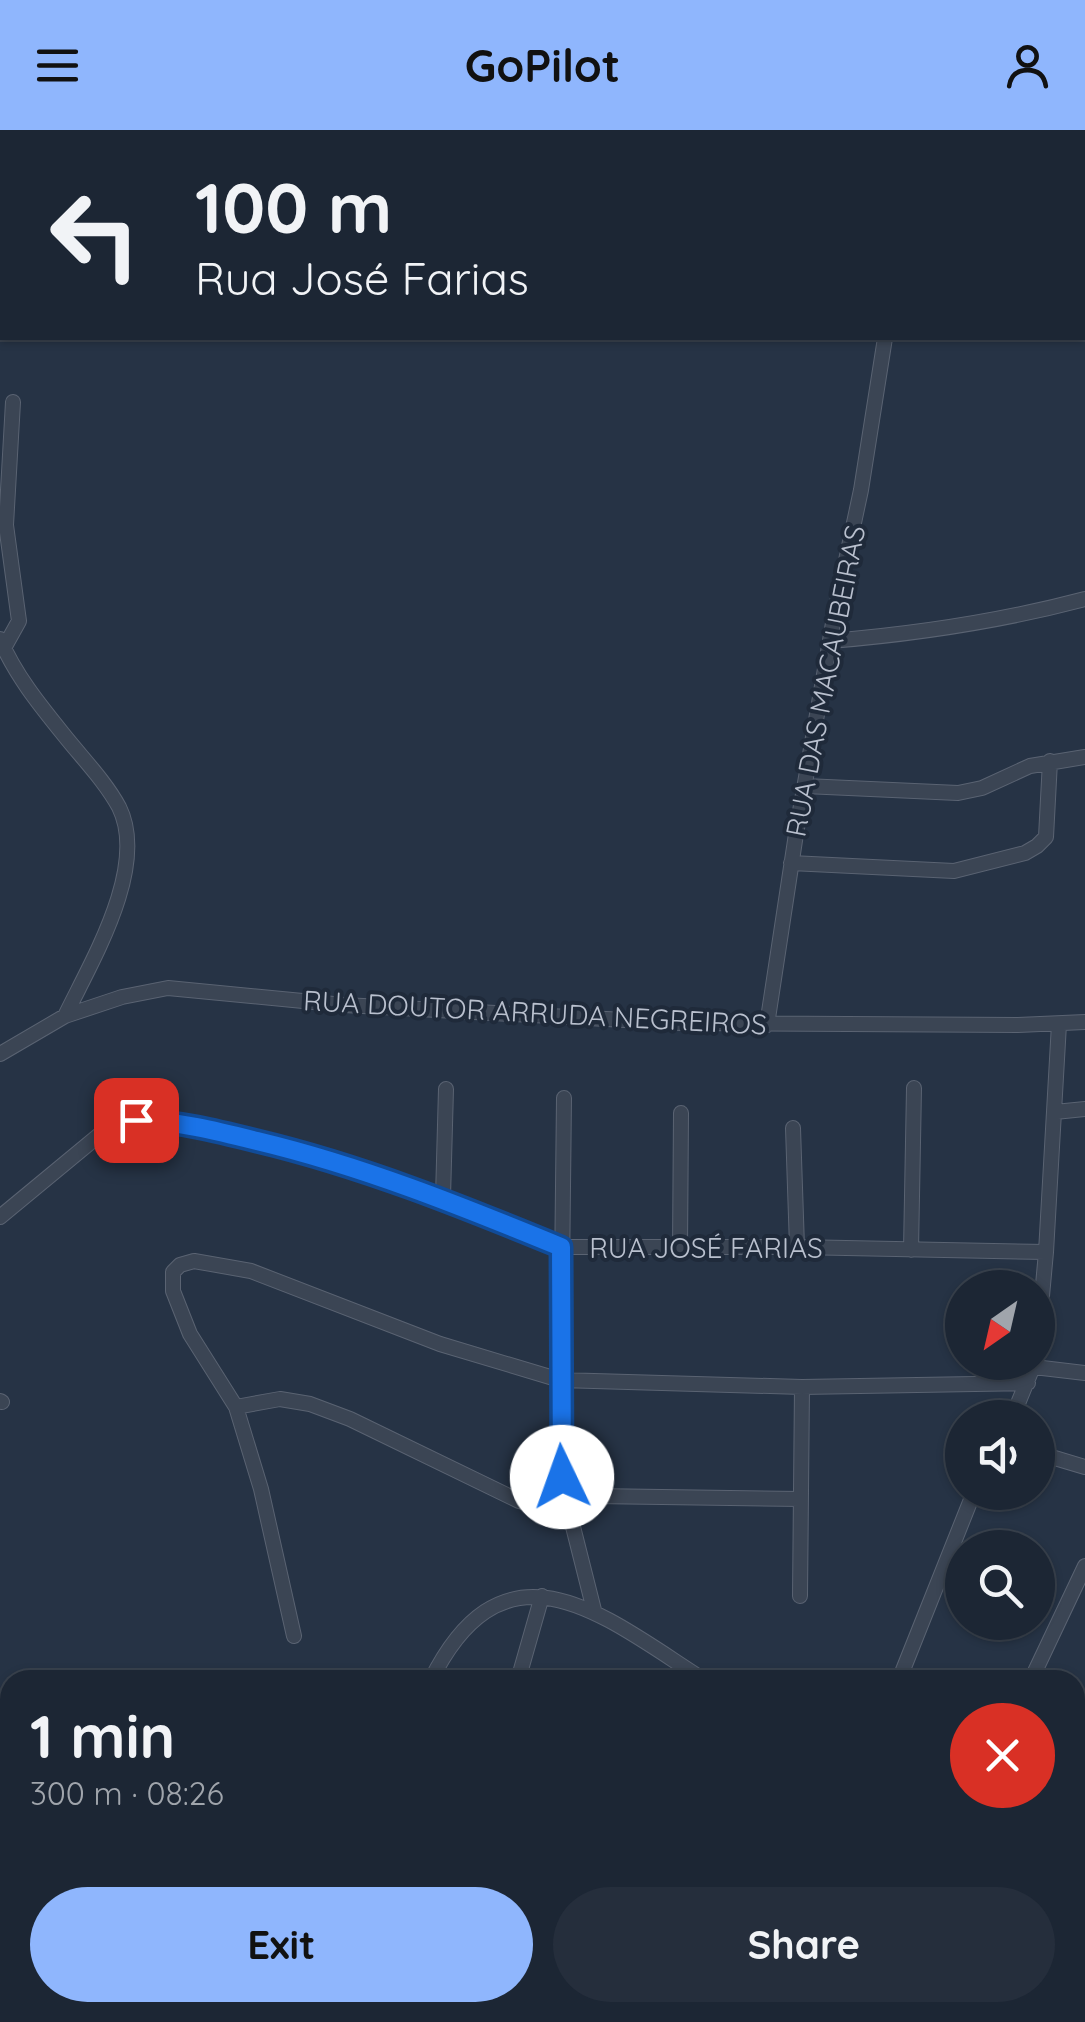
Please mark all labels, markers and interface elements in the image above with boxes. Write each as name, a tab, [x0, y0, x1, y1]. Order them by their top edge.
text: GoPilot	[465, 37, 620, 93]
icon: menu	[30, 38, 85, 93]
icon: person	[1000, 38, 1055, 93]
text: 100 m	[195, 163, 392, 251]
icon: left	[30, 170, 160, 300]
text: Rua José Farias	[195, 250, 529, 306]
street label: RUA DAS MACAUBEIRAS	[778, 522, 872, 840]
street label: RUA DOUTOR ARRUDA NEGREIROS	[302, 982, 768, 1042]
pin	[94, 1078, 179, 1163]
icon: arrive	[109, 1093, 164, 1148]
street label: RUA JOSÉ FARIAS	[589, 1230, 823, 1265]
north arrow	[945, 1270, 1055, 1380]
map controls	[945, 1270, 1055, 1640]
button: sound	[945, 1400, 1055, 1510]
position arrow	[510, 1425, 614, 1529]
button: search	[945, 1530, 1055, 1640]
text: 1 min	[30, 1698, 175, 1773]
button: close	[950, 1703, 1055, 1808]
text: 300 m · 08:26	[30, 1773, 224, 1813]
button: Exit	[30, 1887, 533, 2002]
button: Share	[553, 1887, 1055, 2002]

